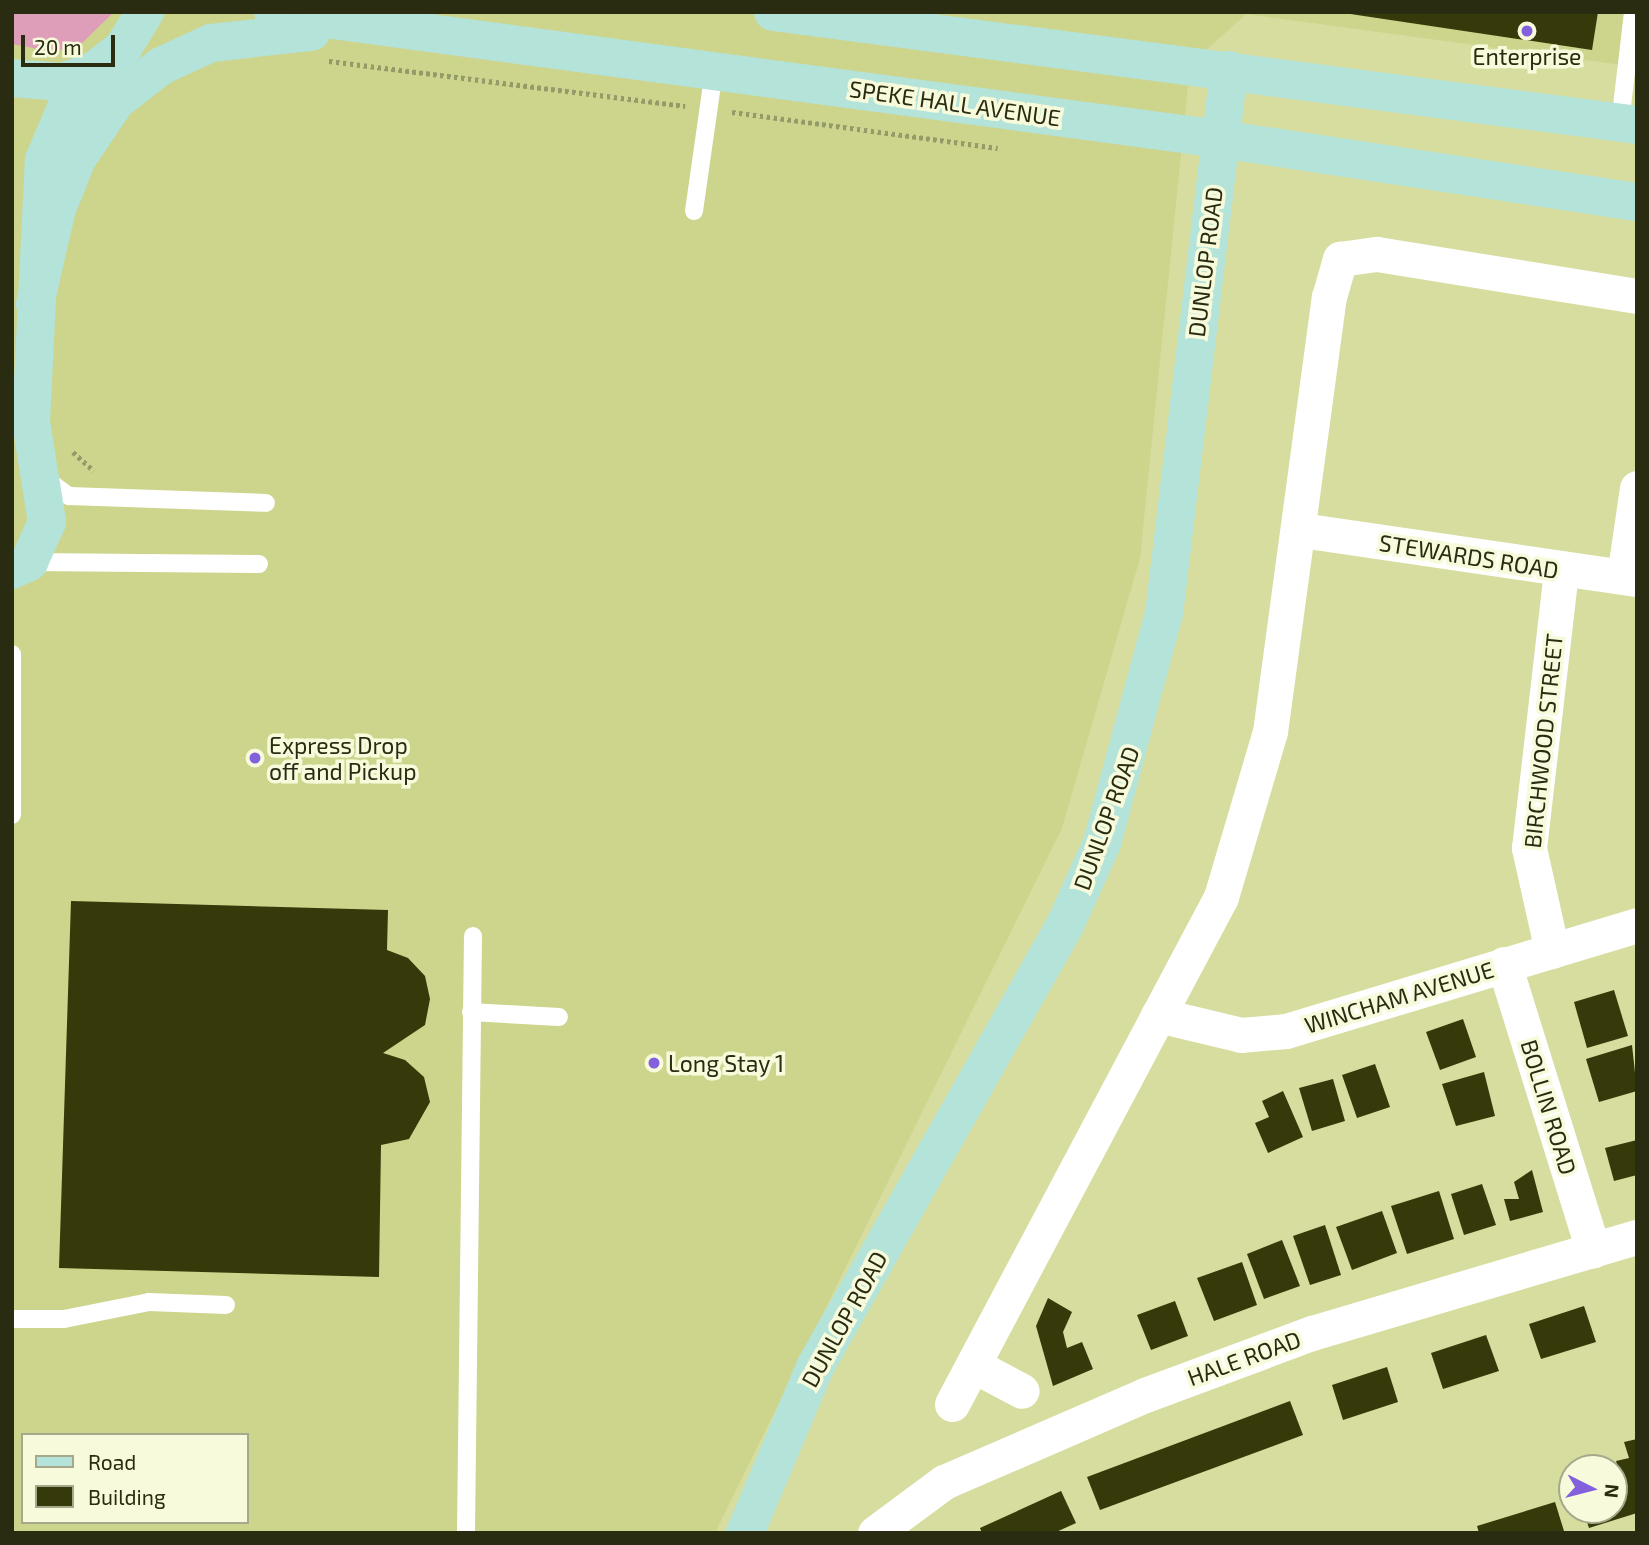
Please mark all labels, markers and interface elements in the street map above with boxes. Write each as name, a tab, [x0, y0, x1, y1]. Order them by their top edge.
scale bar	[24, 21, 119, 65]
marker: Enterprise	[1519, 23, 1535, 39]
text: 20 m	[34, 34, 82, 59]
place label: Enterprise	[1473, 42, 1581, 70]
street label: SPEKE HALL AVENUE	[847, 74, 1063, 132]
street label: DUNLOP ROAD	[1182, 185, 1228, 339]
street label: STEWARDS ROAD	[1377, 528, 1561, 584]
street label: BIRCHWOOD STREET	[1518, 632, 1568, 850]
place label: Express Drop off and Pickup	[269, 731, 416, 785]
street label: DUNLOP ROAD	[1067, 742, 1145, 894]
marker: Express Drop off and Pickup	[247, 750, 263, 766]
street label: WINCHAM AVENUE	[1301, 955, 1497, 1039]
street label: BOLLIN ROAD	[1515, 1036, 1583, 1178]
place label: Long Stay 1	[668, 1049, 785, 1077]
marker: Long Stay 1	[646, 1055, 662, 1071]
street label: DUNLOP ROAD	[795, 1246, 893, 1392]
street label: HALE ROAD	[1184, 1325, 1304, 1391]
legend	[21, 1433, 248, 1524]
text: Road	[88, 1449, 136, 1474]
north arrow	[1558, 1454, 1628, 1524]
text: N	[1600, 1483, 1625, 1499]
text: Building	[88, 1484, 166, 1509]

